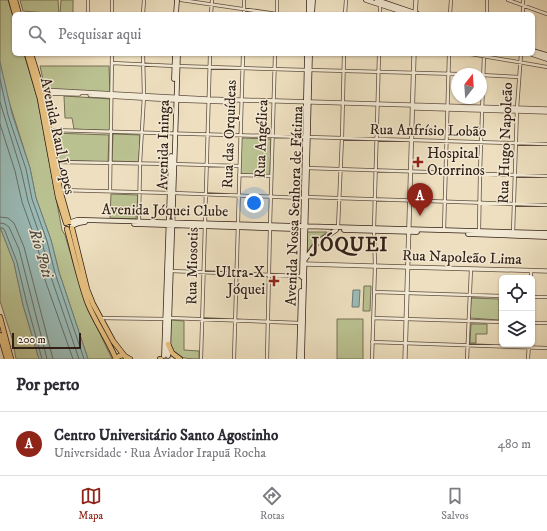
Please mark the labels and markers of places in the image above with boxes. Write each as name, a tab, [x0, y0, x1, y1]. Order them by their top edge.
place label: Hospital Otorrinos	[427, 144, 485, 180]
marker: Hospital Otorrinos	[412, 156, 424, 168]
pin: A	[407, 183, 433, 216]
place label: Ultra-X Jóquei	[215, 263, 265, 299]
marker: Ultra-X Jóquei	[268, 275, 280, 287]

